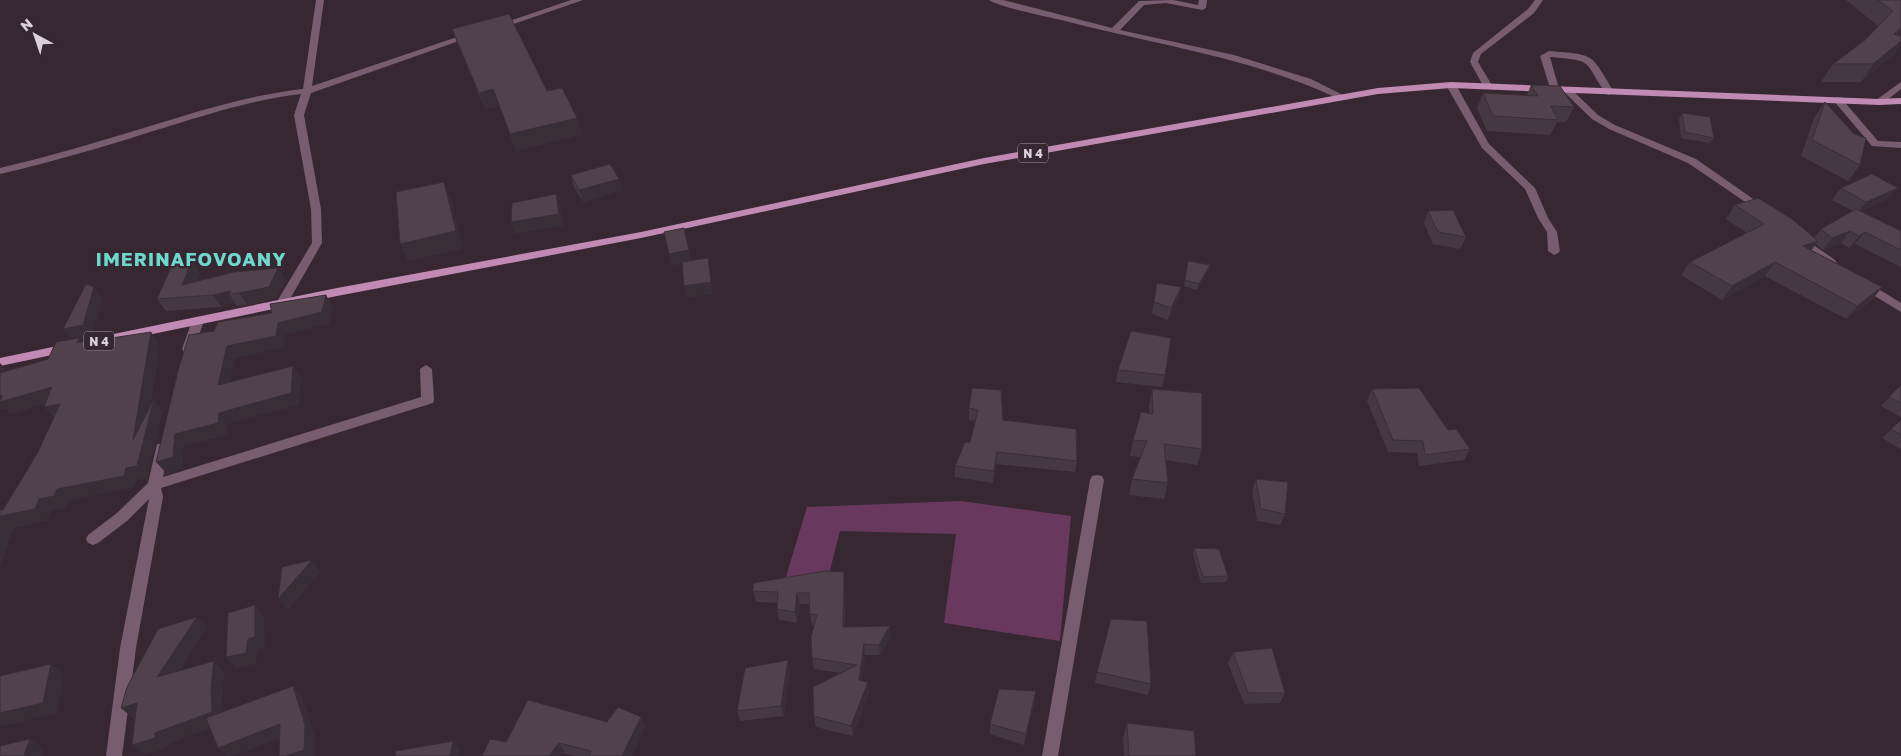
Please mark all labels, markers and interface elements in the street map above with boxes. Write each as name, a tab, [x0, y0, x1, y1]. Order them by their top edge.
north arrow	[10, 10, 60, 60]
text: N	[17, 15, 36, 35]
road number: N 4	[1018, 144, 1048, 162]
district label: IMERINAFOVOANY	[95, 247, 287, 270]
road number: N 4	[84, 332, 114, 351]

